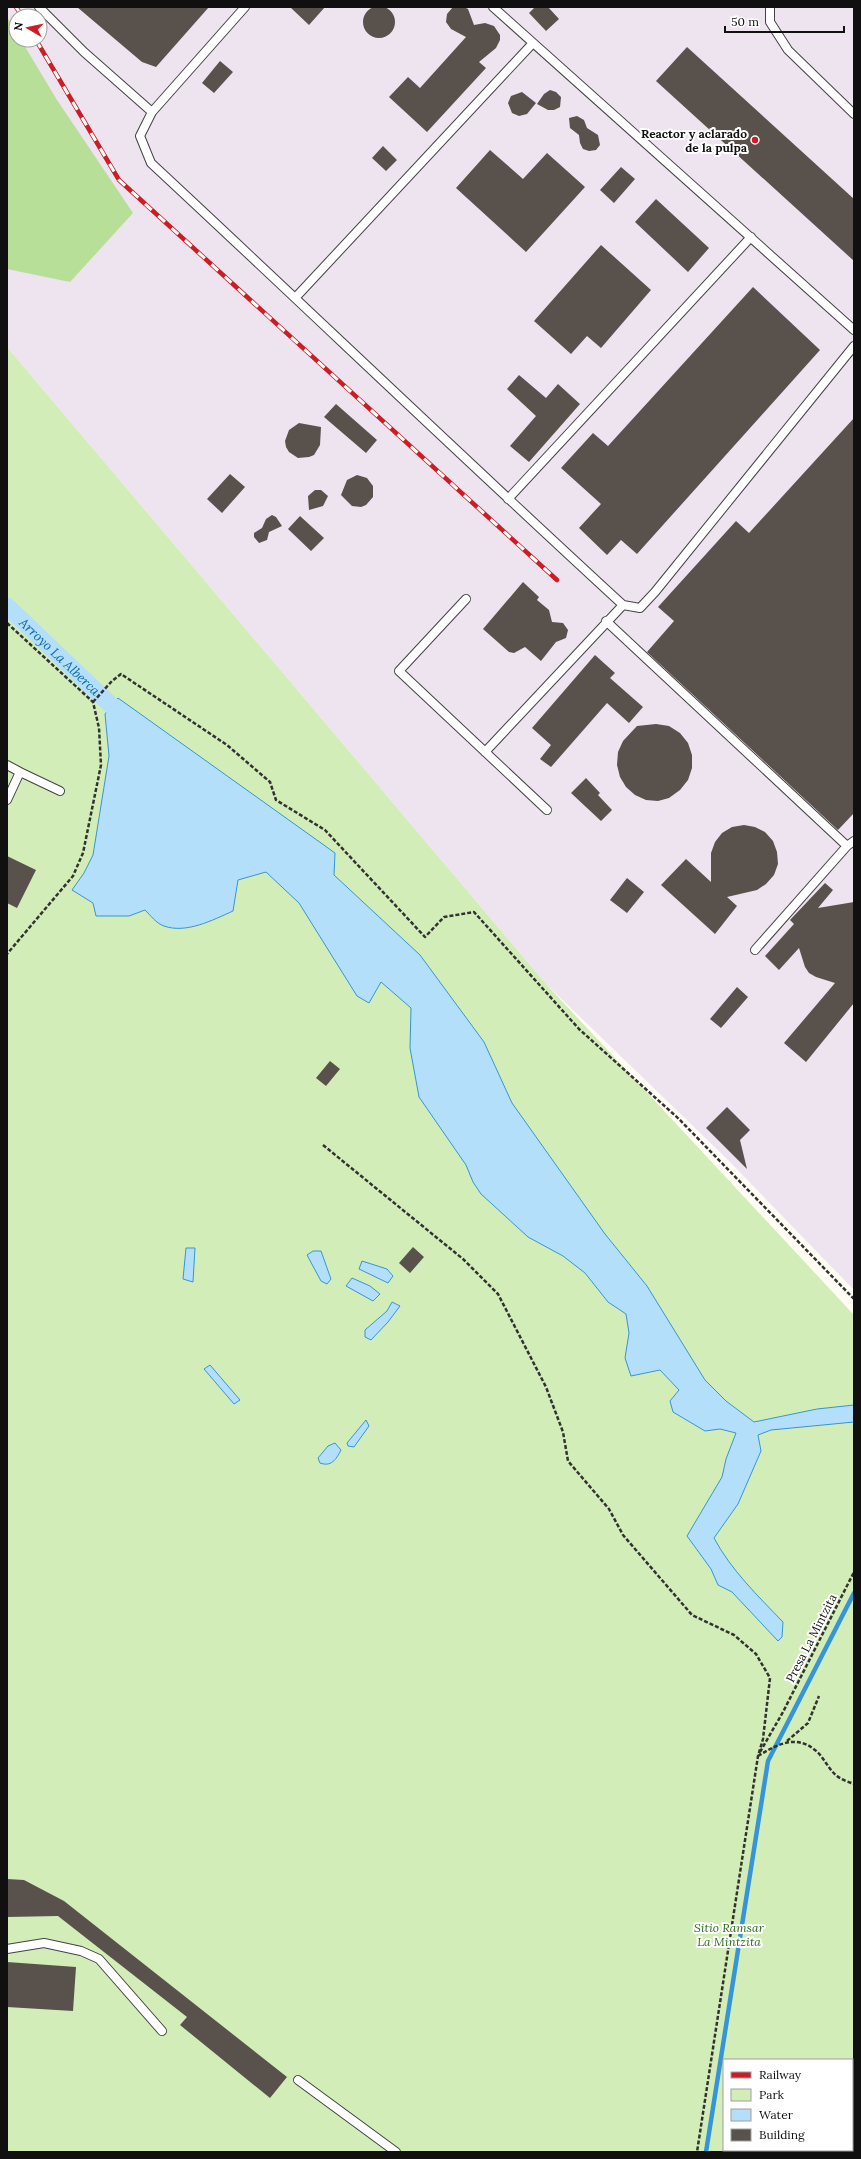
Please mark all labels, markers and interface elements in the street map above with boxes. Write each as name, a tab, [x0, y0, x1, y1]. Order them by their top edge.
north arrow	[8, 8, 48, 48]
scale bar	[725, 8, 844, 34]
text: 50 m	[731, 14, 759, 29]
text: N	[11, 21, 26, 32]
place label: Reactor y aclarado de la pulpa	[641, 126, 748, 155]
marker: Reactor y aclarado de la pulpa	[750, 135, 760, 145]
water label: Arroyo La Alberca	[15, 613, 104, 699]
street label: Presa La Mintzita	[782, 1591, 840, 1685]
park label: Sitio Ramsar La Mintzita	[694, 1920, 765, 1949]
legend	[723, 2059, 853, 2151]
text: Railway	[759, 2067, 802, 2082]
text: Park	[759, 2087, 785, 2102]
text: Water	[759, 2107, 794, 2122]
text: Building	[759, 2127, 805, 2142]

